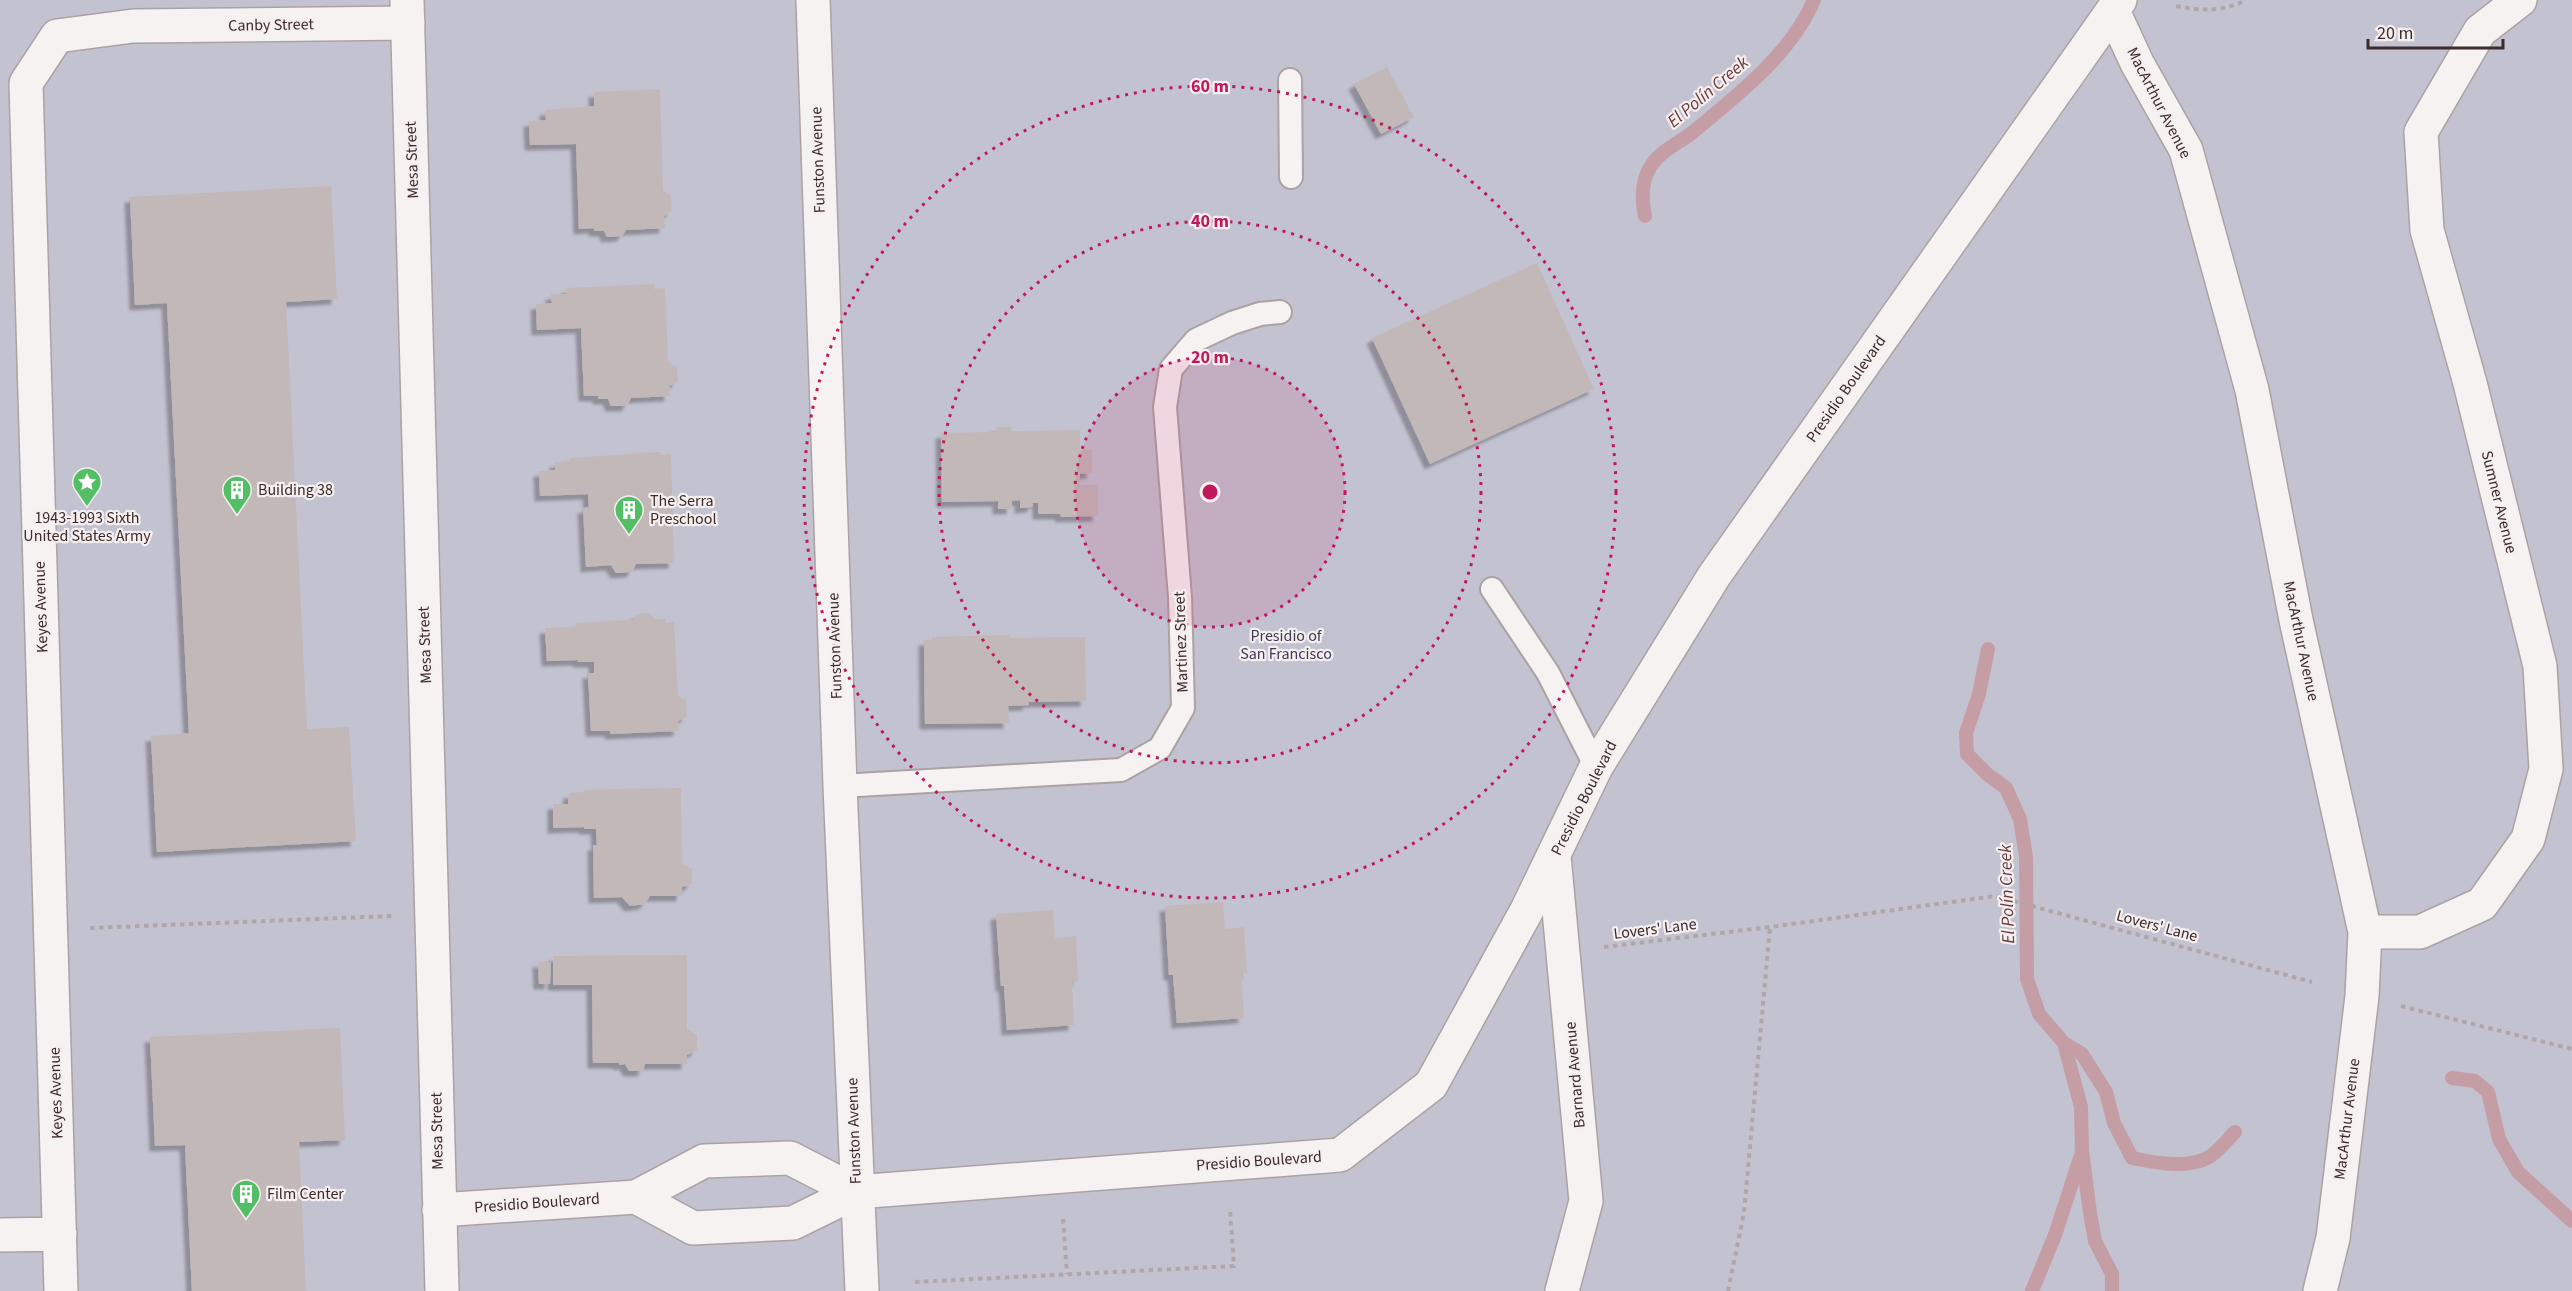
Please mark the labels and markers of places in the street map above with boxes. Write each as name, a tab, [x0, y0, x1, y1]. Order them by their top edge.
place icon: 1943-1993 Sixth United States Army	[71, 466, 103, 508]
building icon: Building 38	[221, 474, 253, 516]
place label: Building 38	[258, 479, 333, 501]
centre of rings	[1200, 482, 1220, 502]
place label: The Serra Preschool	[650, 490, 717, 530]
building icon: The Serra Preschool	[613, 494, 645, 536]
place label: 1943-1993 Sixth United States Army	[23, 507, 151, 547]
building icon: Film Center	[230, 1178, 262, 1220]
place label: Film Center	[267, 1183, 344, 1205]

